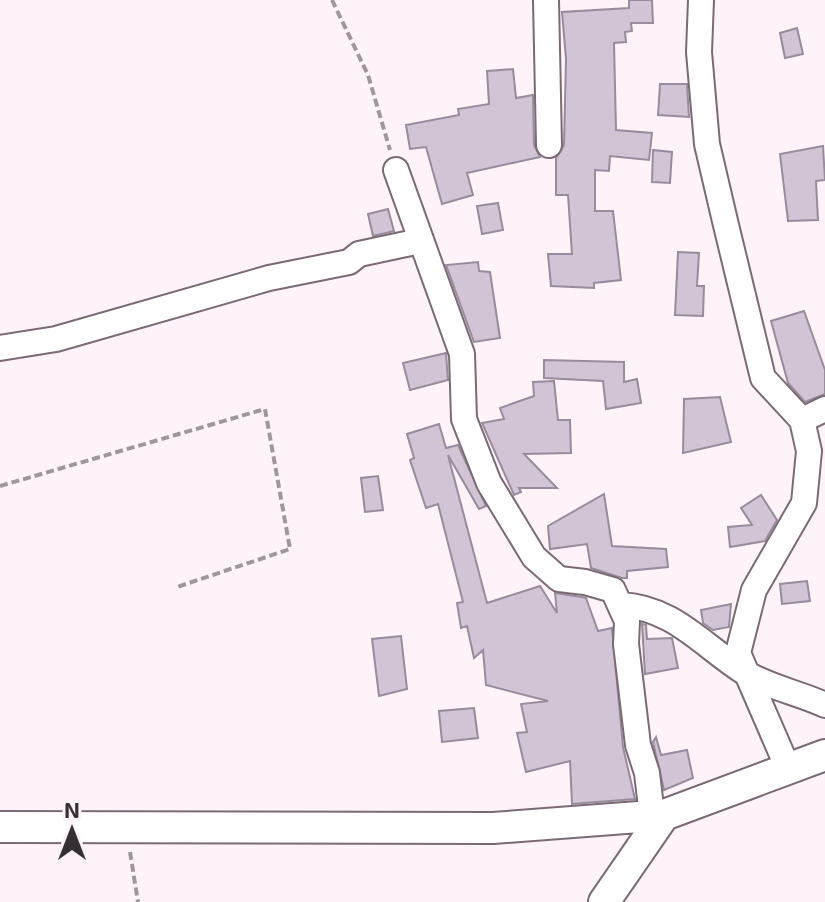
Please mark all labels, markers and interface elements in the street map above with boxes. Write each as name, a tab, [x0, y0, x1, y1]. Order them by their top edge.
north arrow	[32, 790, 112, 870]
text: N	[64, 796, 80, 822]

